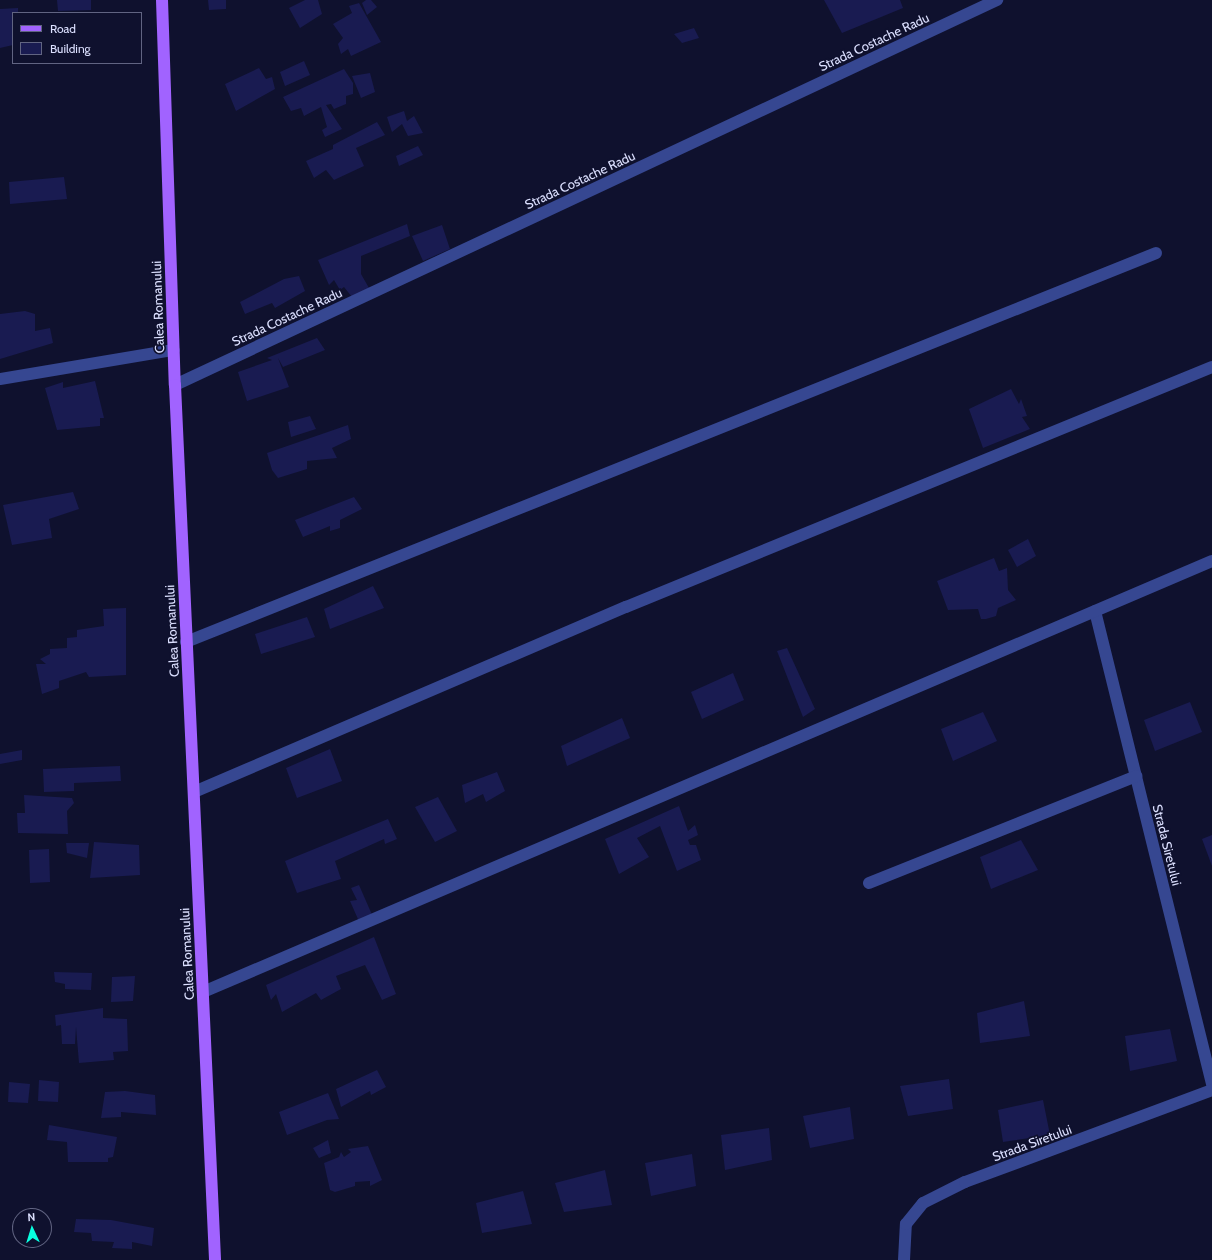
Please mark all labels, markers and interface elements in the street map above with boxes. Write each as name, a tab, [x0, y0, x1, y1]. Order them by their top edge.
street label: Strada Costache Radu	[816, 10, 932, 74]
legend	[12, 12, 142, 64]
text: Road	[50, 21, 76, 36]
text: Building	[50, 41, 91, 56]
street label: Strada Costache Radu	[522, 148, 638, 212]
street label: Calea Romanului	[149, 261, 167, 353]
street label: Strada Costache Radu	[229, 285, 345, 349]
street label: Calea Romanului	[162, 585, 182, 677]
street label: Strada Siretului	[1149, 803, 1185, 887]
street label: Calea Romanului	[177, 908, 197, 1000]
street label: Strada Siretului	[990, 1121, 1074, 1165]
north arrow	[12, 1208, 52, 1248]
text: N	[27, 1210, 36, 1224]

